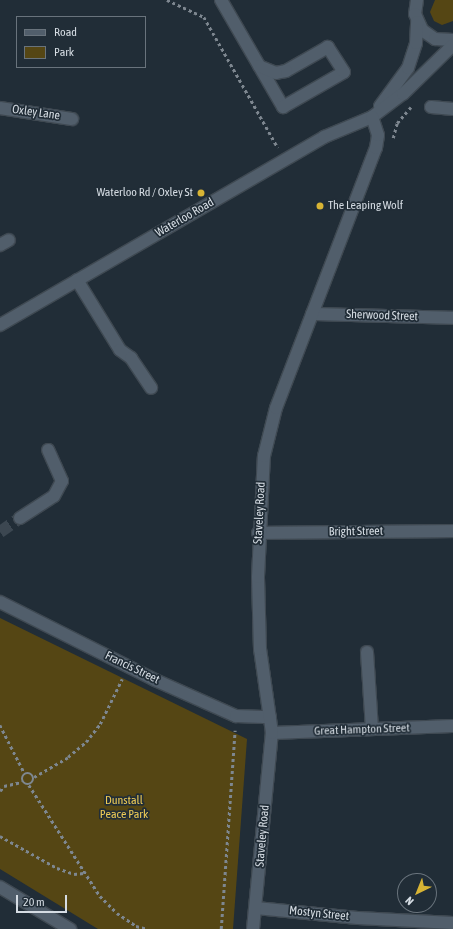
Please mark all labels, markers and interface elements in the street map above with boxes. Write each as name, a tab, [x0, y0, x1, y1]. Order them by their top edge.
legend	[16, 16, 146, 68]
text: Road	[54, 25, 77, 39]
text: Park	[54, 45, 74, 59]
street label: Oxley Lane	[11, 103, 61, 123]
place label: Waterloo Rd / Oxley St	[96, 186, 193, 200]
marker: Waterloo Rd / Oxley St	[196, 188, 206, 198]
street label: Waterloo Road	[153, 195, 217, 241]
place label: The Leaping Wolf	[328, 199, 403, 213]
marker: The Leaping Wolf	[315, 201, 325, 211]
street label: Sherwood Street	[346, 308, 418, 324]
street label: Staveley Road	[251, 482, 269, 544]
street label: Bright Street	[329, 524, 383, 540]
street label: Francis Street	[102, 649, 162, 687]
street label: Great Hampton Street	[314, 721, 410, 739]
park label: Dunstall Peace Park	[100, 794, 148, 822]
street label: Staveley Road	[253, 804, 273, 868]
north arrow	[397, 873, 437, 913]
scale bar	[18, 887, 69, 913]
text: N	[403, 894, 416, 908]
text: 20 m	[23, 895, 45, 909]
street label: Mostyn Street	[288, 904, 350, 924]

